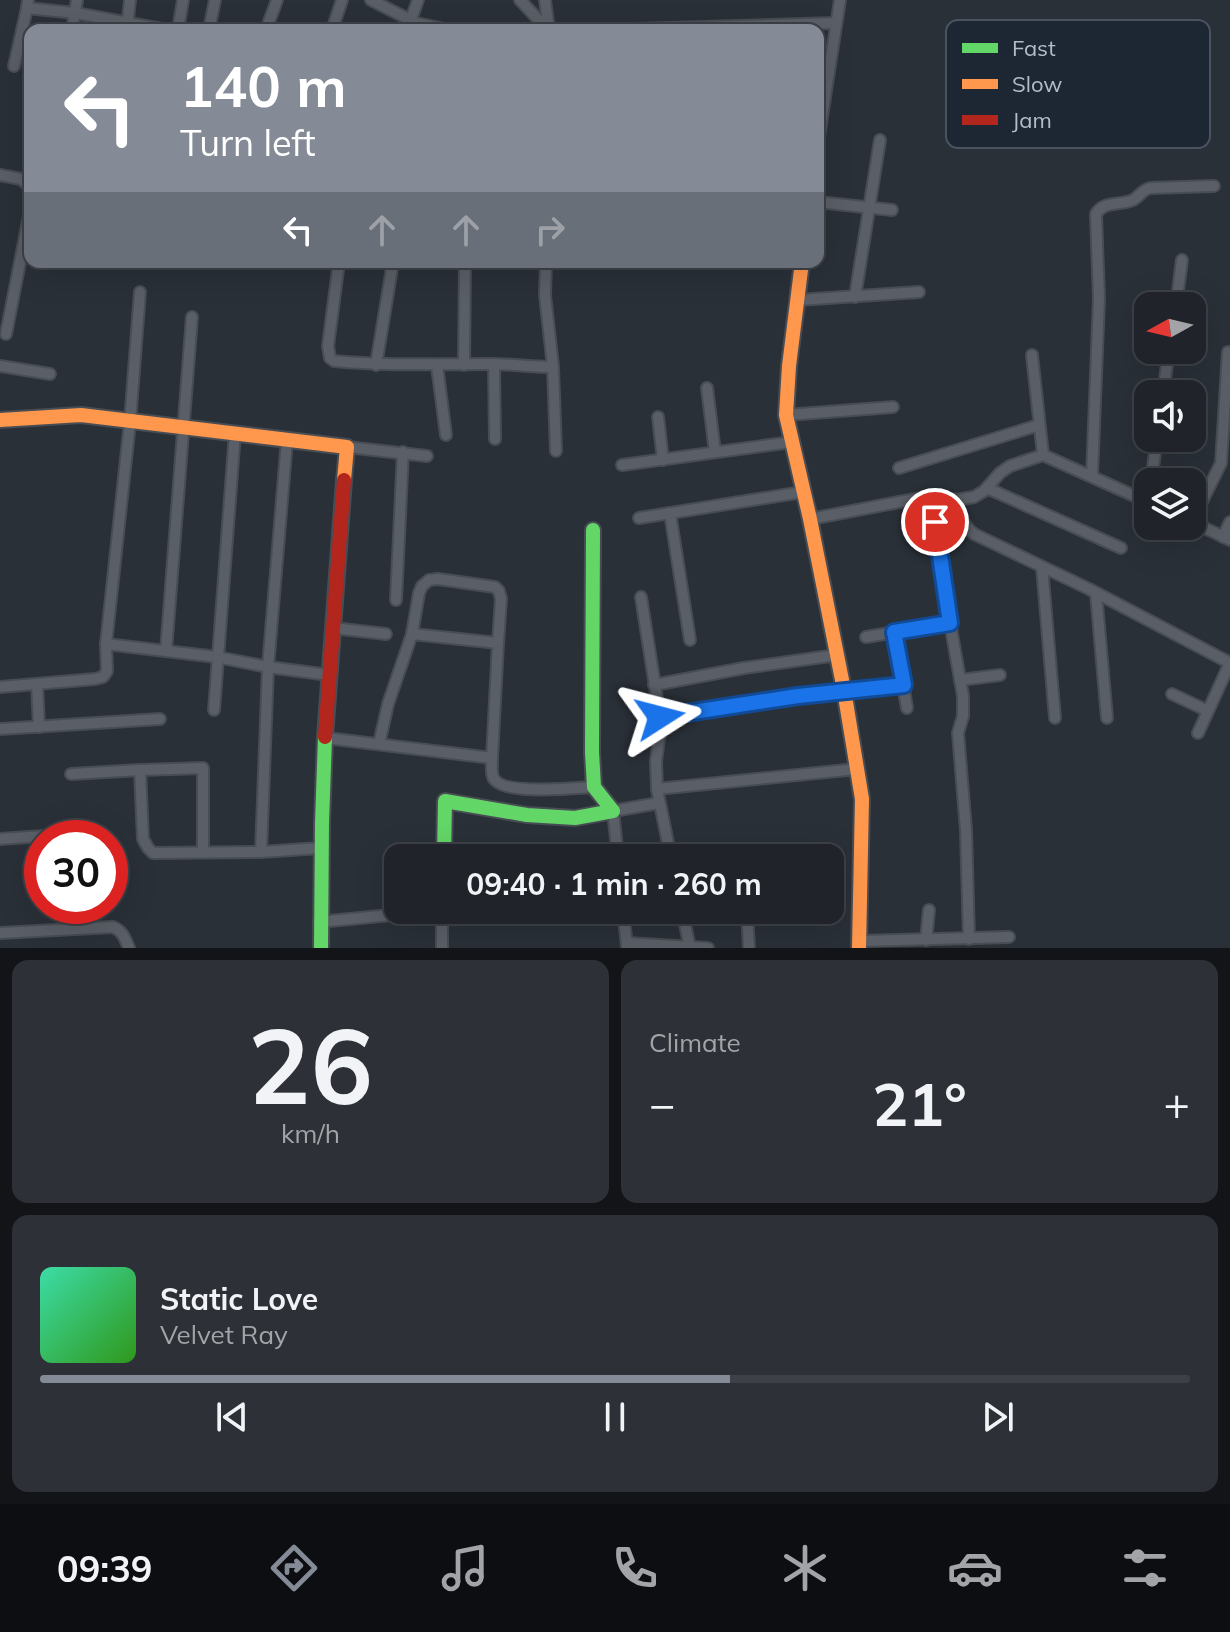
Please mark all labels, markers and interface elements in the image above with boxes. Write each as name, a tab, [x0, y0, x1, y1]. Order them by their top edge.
legend	[946, 20, 1210, 148]
text: Fast	[1012, 34, 1056, 62]
text: 140 m	[180, 51, 347, 121]
icon: left	[48, 56, 152, 160]
text: Slow	[1012, 70, 1062, 98]
text: Jam	[1012, 106, 1052, 134]
text: Turn left	[180, 120, 316, 165]
icon: left	[276, 208, 320, 252]
icon: ahead	[360, 208, 404, 252]
icon: ahead	[444, 208, 488, 252]
icon: right	[528, 208, 572, 252]
north arrow	[1134, 292, 1206, 364]
map controls	[1134, 292, 1206, 540]
button: sound	[1134, 380, 1206, 452]
button: layers	[1134, 468, 1206, 540]
pin	[901, 488, 969, 556]
icon: arrive	[913, 500, 957, 544]
position arrow	[618, 675, 702, 759]
speed limit sign: 30	[24, 820, 128, 924]
text: 09:40 · 1 min · 260 m	[466, 865, 762, 903]
text: 26	[248, 999, 373, 1130]
text: Climate	[649, 1026, 741, 1059]
text: 21°	[872, 1066, 967, 1141]
text: −	[649, 1076, 675, 1131]
text: +	[1164, 1076, 1190, 1131]
text: km/h	[281, 1117, 340, 1150]
text: Static Love	[160, 1280, 318, 1318]
text: Velvet Ray	[160, 1318, 288, 1351]
icon: previous	[210, 1395, 254, 1439]
icon: pause	[593, 1395, 637, 1439]
icon: next	[976, 1395, 1020, 1439]
icon: directions	[266, 1540, 322, 1596]
icon: music	[437, 1540, 493, 1596]
icon: phone	[607, 1540, 663, 1596]
icon: climate	[777, 1540, 833, 1596]
icon: car	[947, 1540, 1003, 1596]
icon: filters	[1117, 1540, 1173, 1596]
text: 09:39	[57, 1546, 152, 1591]

